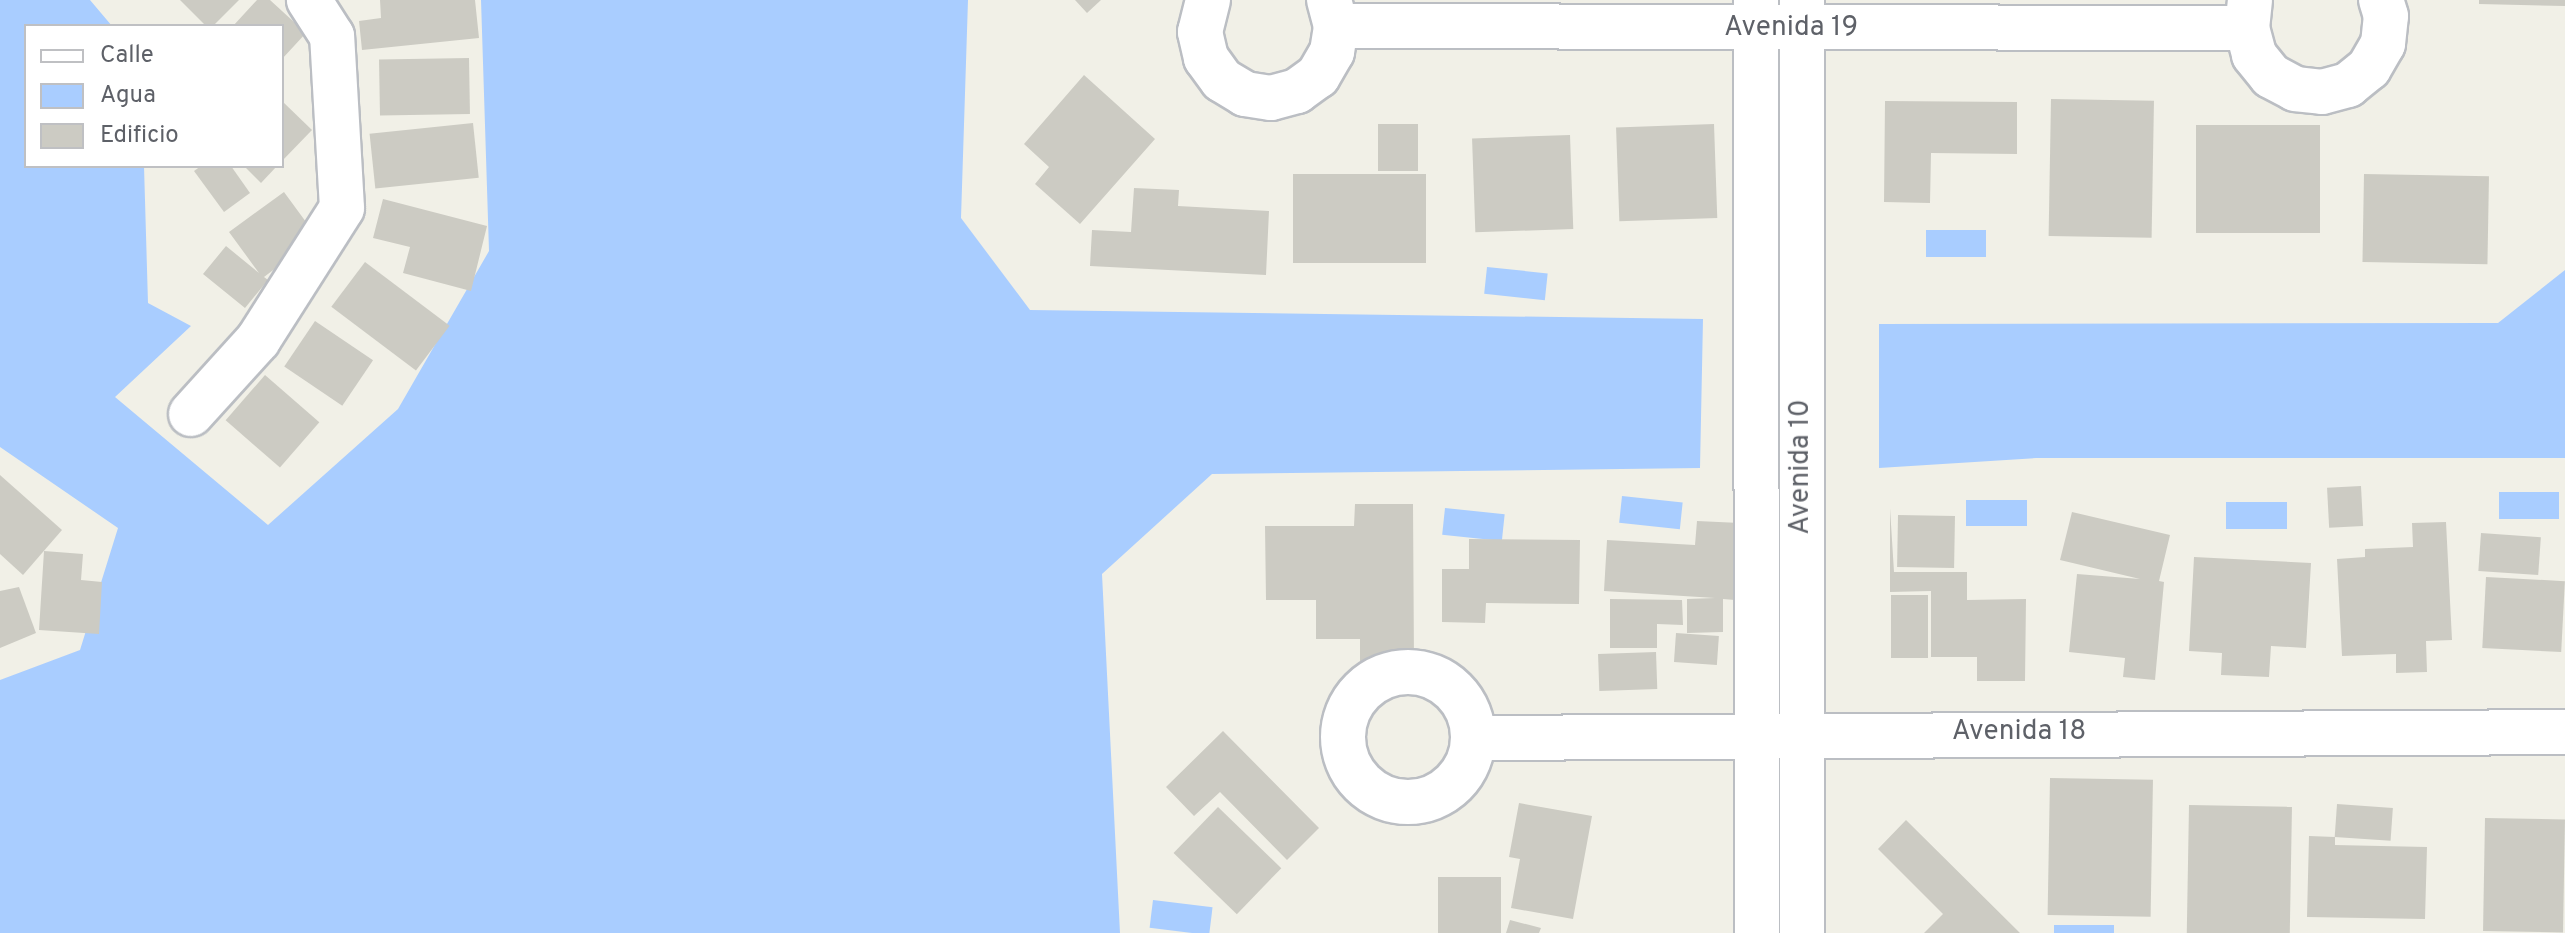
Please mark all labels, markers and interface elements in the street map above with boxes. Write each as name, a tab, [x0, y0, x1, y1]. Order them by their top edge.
street label: Avenida 19	[1724, 11, 1858, 45]
legend	[24, 24, 284, 168]
text: Calle	[100, 41, 154, 71]
text: Agua	[100, 81, 156, 111]
text: Edificio	[100, 121, 179, 151]
street label: Avenida 10	[1784, 399, 1818, 535]
street label: Avenida 18	[1952, 715, 2086, 749]

